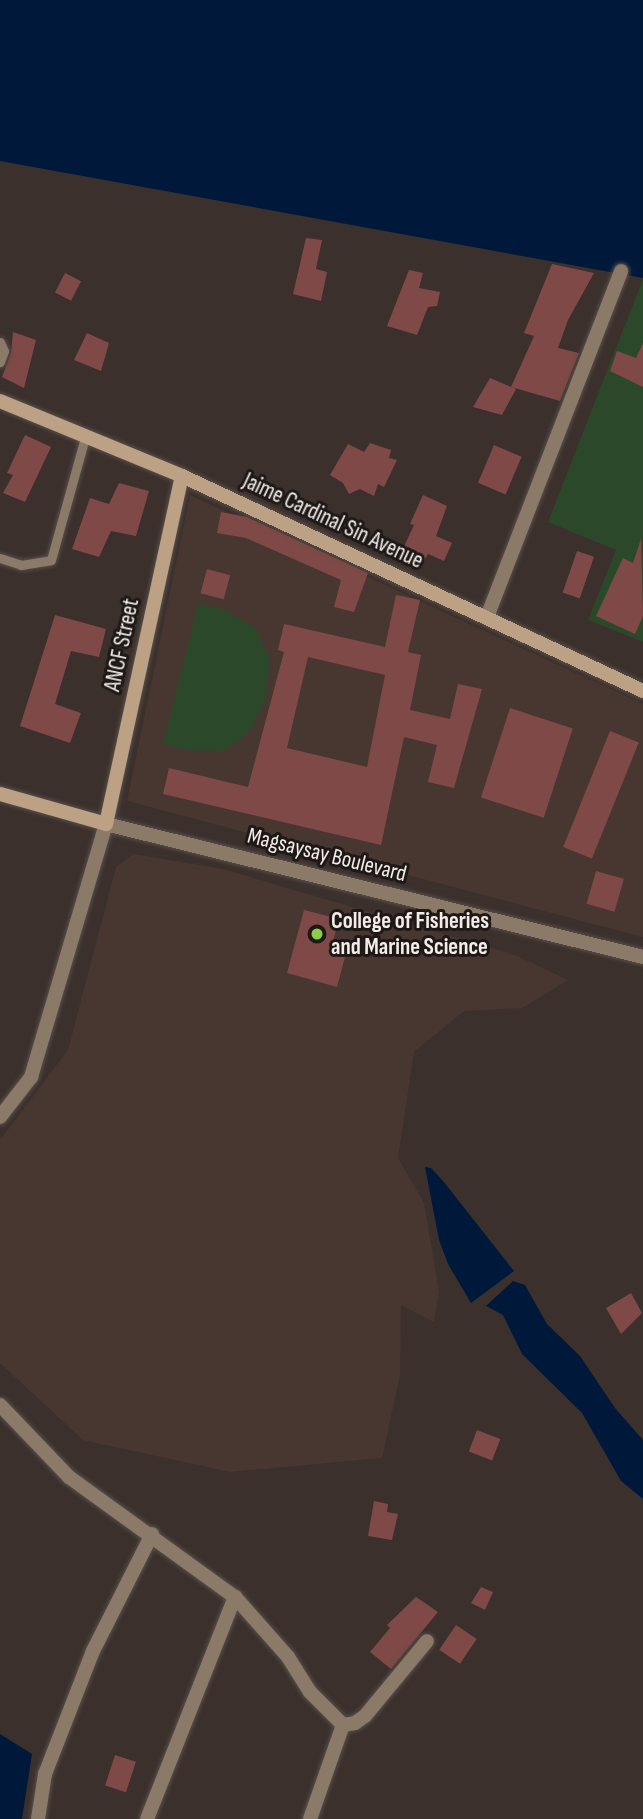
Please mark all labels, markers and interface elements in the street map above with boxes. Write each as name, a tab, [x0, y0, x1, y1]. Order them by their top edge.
street label: Jaime Cardinal Sin Avenue	[238, 467, 428, 575]
street label: ANCF Street	[99, 596, 145, 694]
street label: Magsaysay Boulevard	[245, 822, 409, 888]
place label: College of Fisheries and Marine Science	[331, 907, 489, 961]
marker: College of Fisheries and Marine Science	[309, 926, 325, 942]

